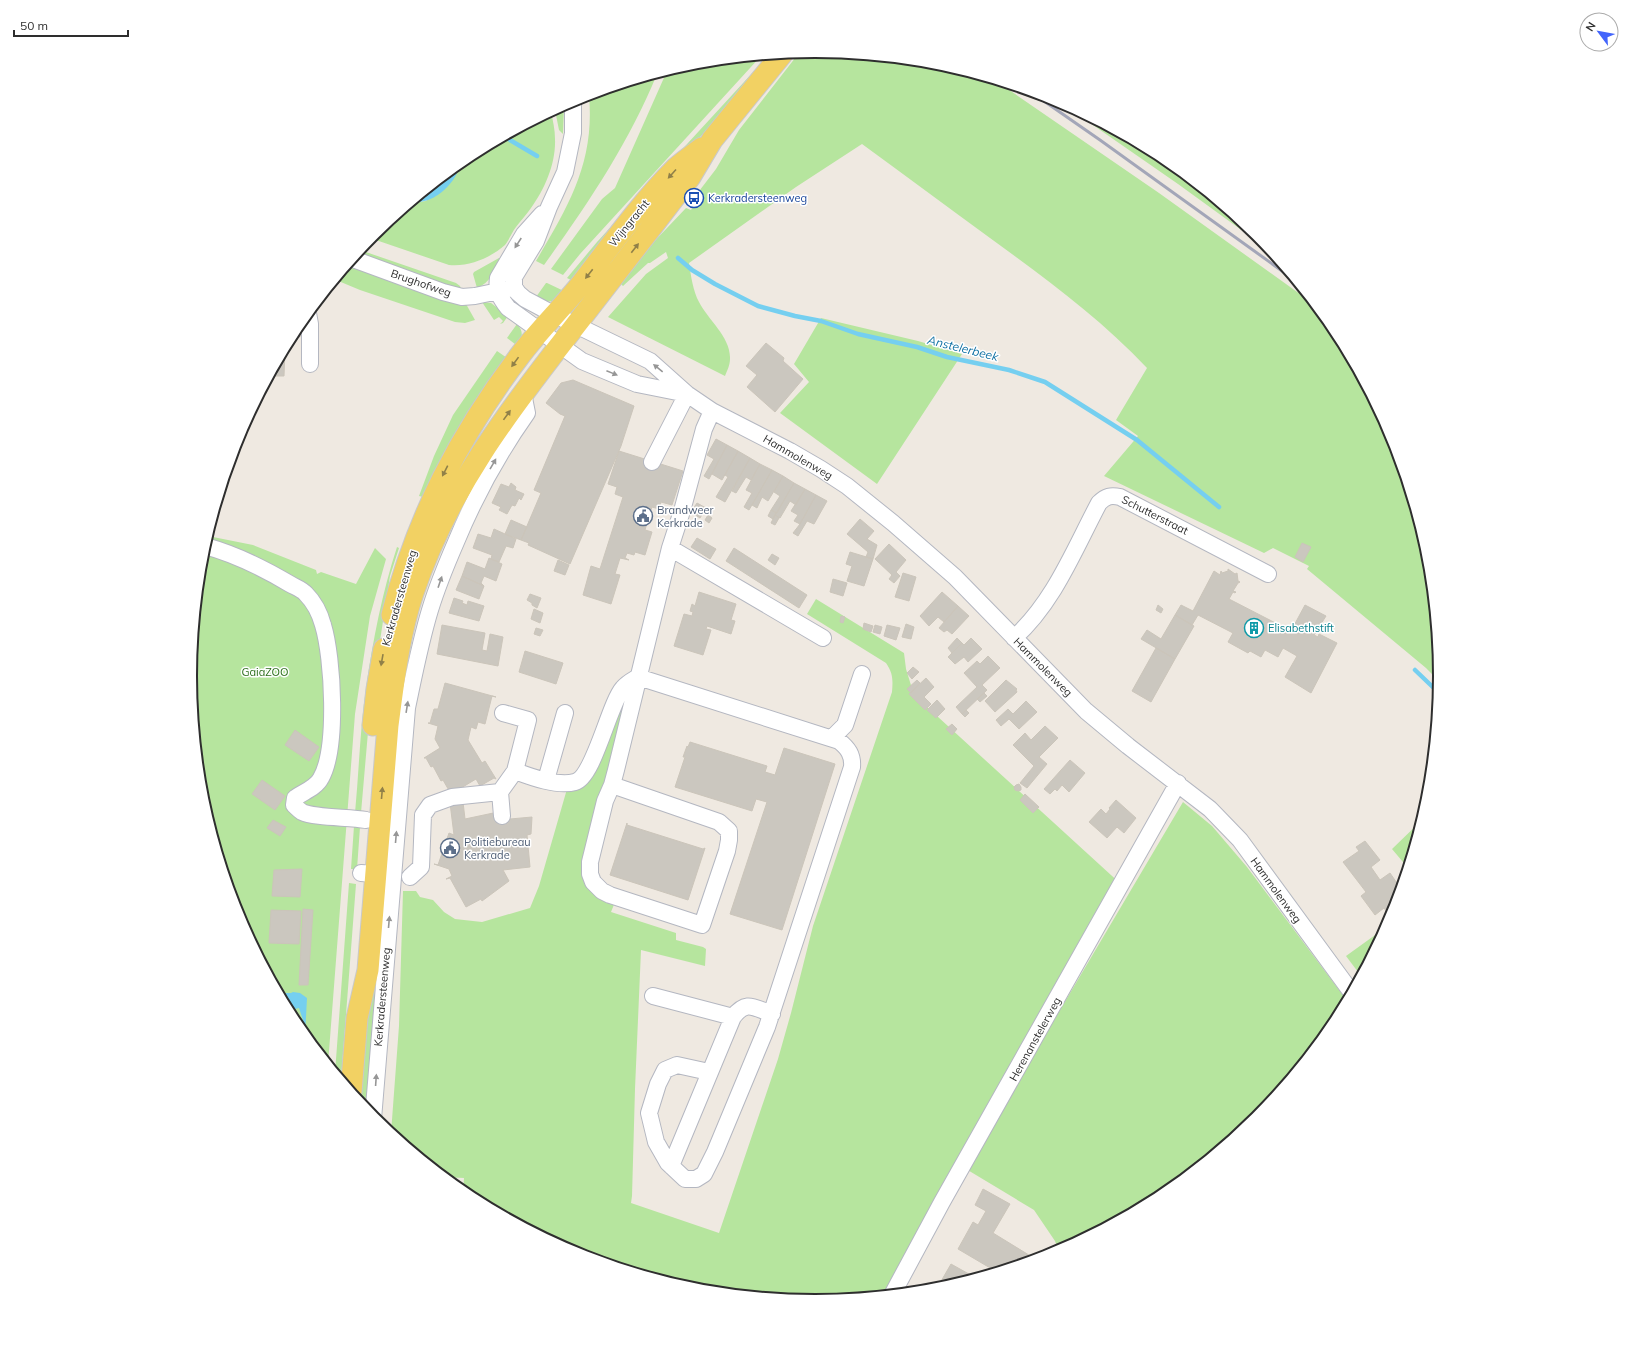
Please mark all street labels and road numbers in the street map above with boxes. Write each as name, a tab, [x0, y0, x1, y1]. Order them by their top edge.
street label: Wijngracht	[606, 196, 652, 249]
street label: Brughofweg	[389, 266, 453, 300]
street label: Hammolenweg	[761, 432, 835, 482]
street label: Schutterstraat	[1119, 492, 1191, 538]
street label: Kerkradersteenweg	[379, 548, 419, 648]
street label: Hammolenweg	[1011, 635, 1075, 699]
street label: Hammolenweg	[1247, 854, 1305, 926]
street label: Kerkradersteenweg	[371, 947, 393, 1047]
street label: Herenanstelerweg	[1006, 994, 1064, 1084]

